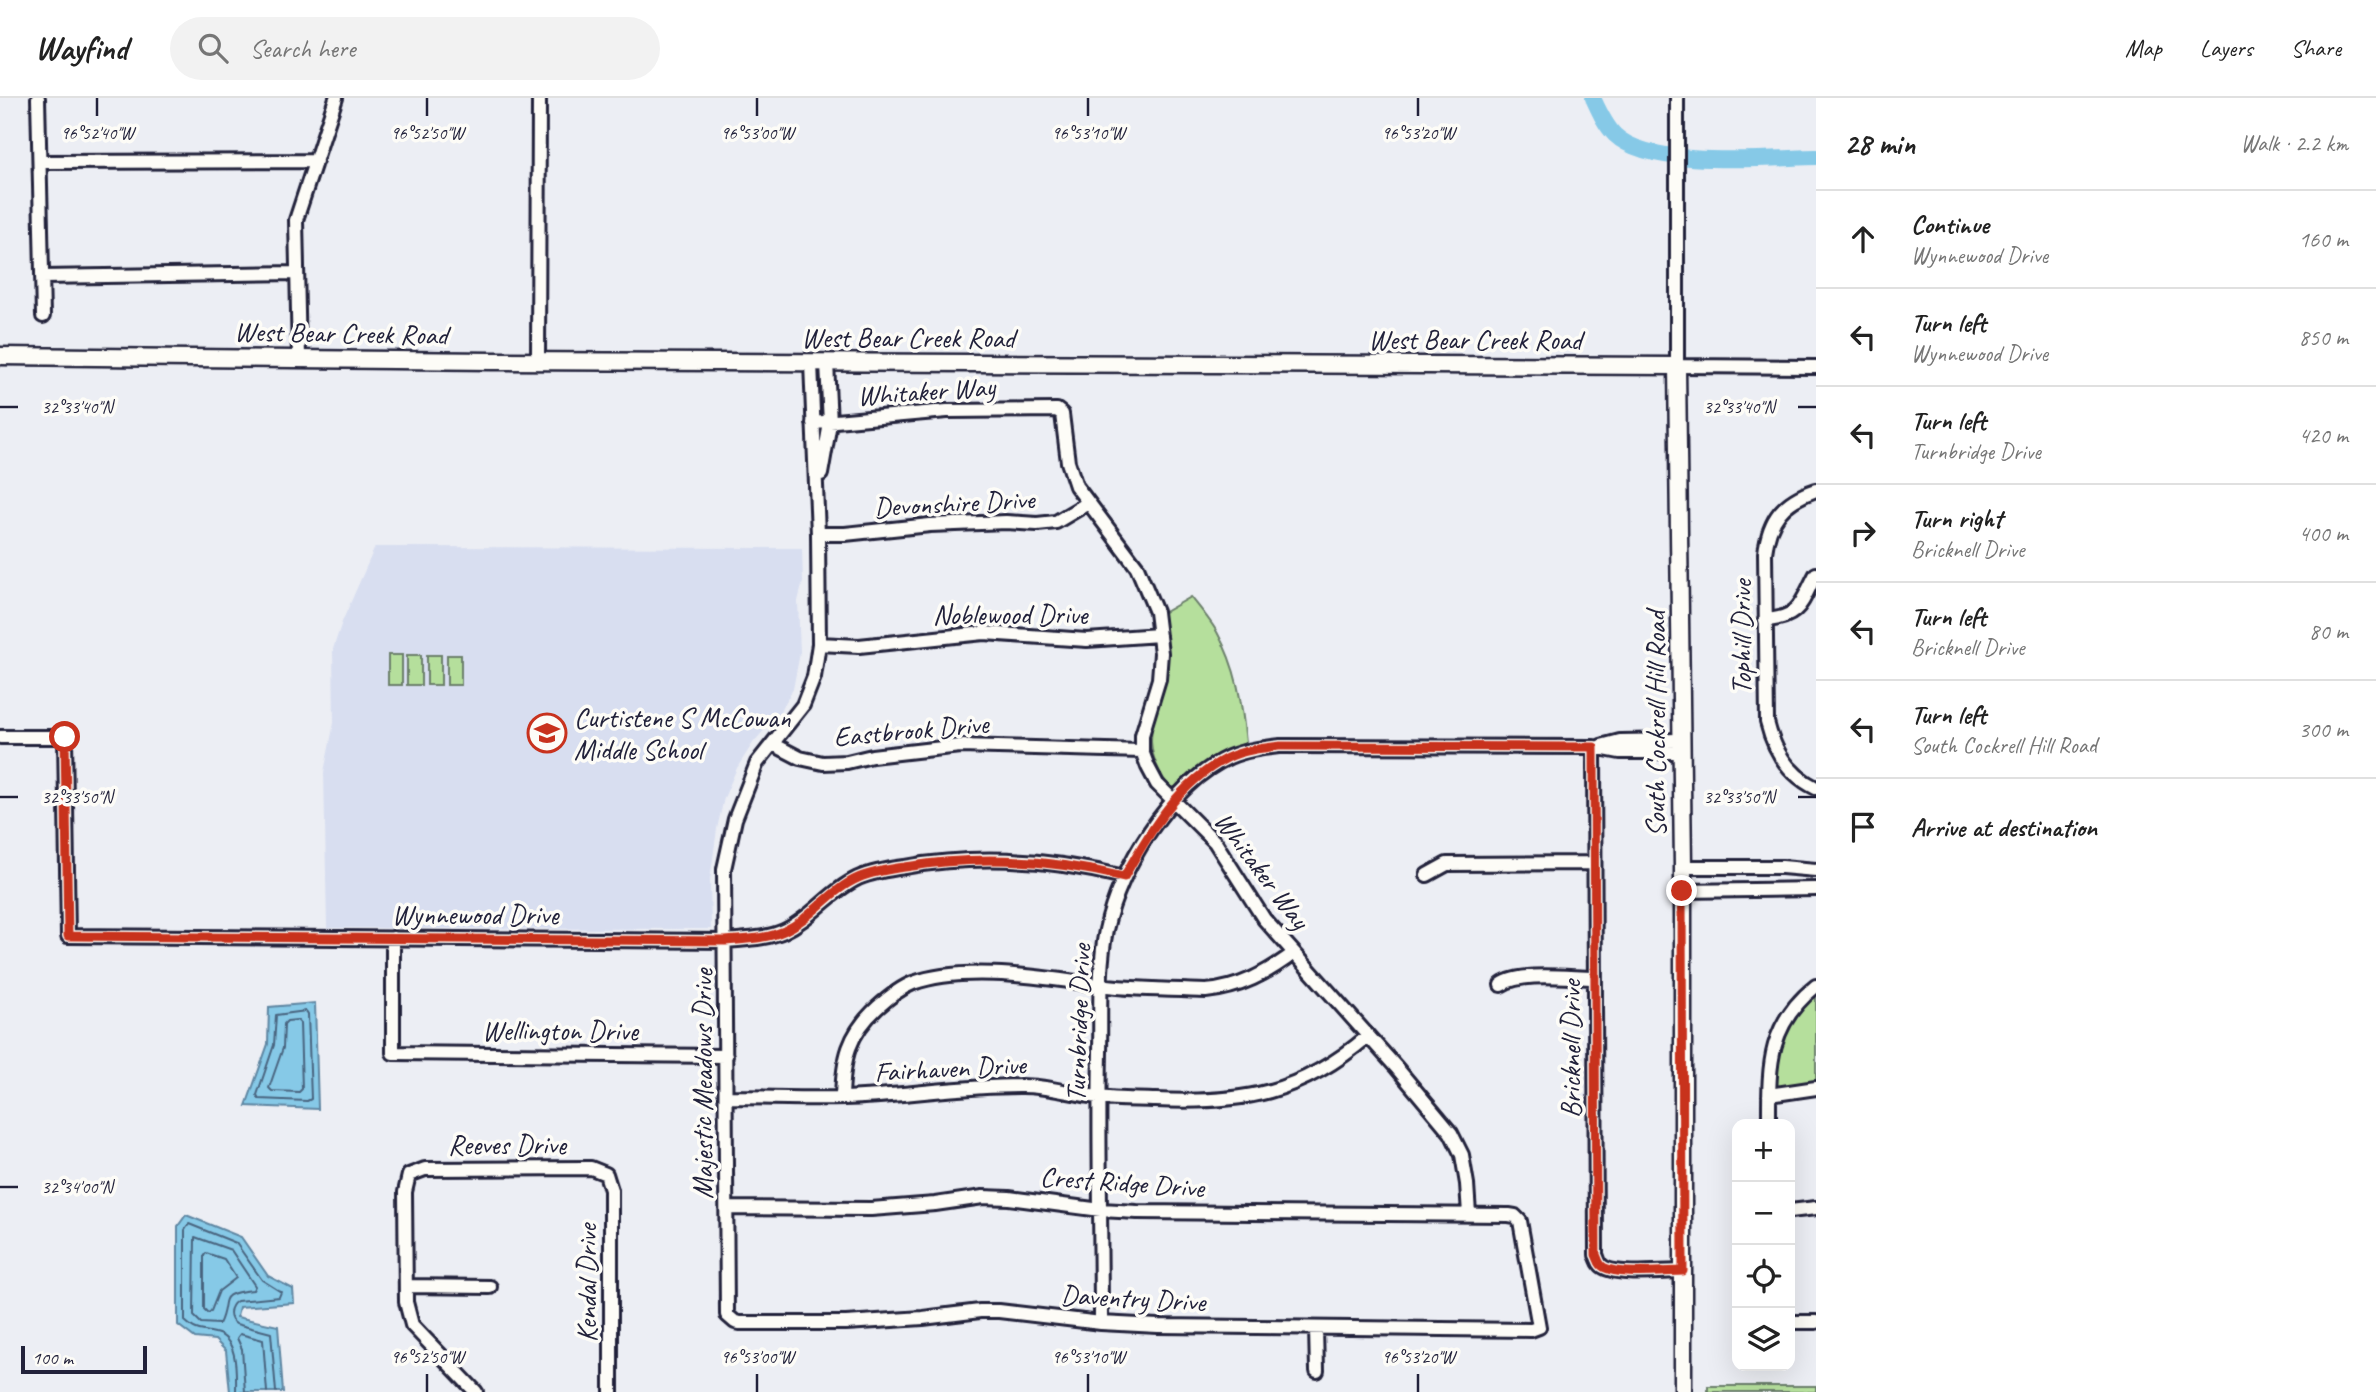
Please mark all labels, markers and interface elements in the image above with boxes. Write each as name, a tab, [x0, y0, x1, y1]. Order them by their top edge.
search box	[170, 17, 660, 80]
text: Wayfind	[35, 27, 128, 69]
icon: search	[194, 29, 232, 67]
text: Search here	[250, 32, 356, 65]
text: Map	[2125, 33, 2162, 63]
text: Layers	[2200, 33, 2253, 63]
text: Share	[2291, 33, 2341, 63]
text: 96°52'40"W	[60, 122, 137, 144]
text: 96°52'50"W	[390, 122, 467, 144]
text: 96°53'00"W	[720, 122, 797, 144]
text: 96°53'10"W	[1051, 122, 1128, 144]
text: 96°53'20"W	[1381, 122, 1458, 144]
text: 28 min	[1844, 125, 1915, 163]
text: Walk · 2.2 km	[2240, 129, 2348, 158]
text: Continue	[1911, 208, 1989, 241]
icon: ahead	[1844, 220, 1882, 258]
text: 160 m	[2299, 225, 2348, 254]
text: Wynnewood Drive	[1911, 241, 2048, 270]
text: Turn left	[1911, 306, 1986, 339]
street label: West Bear Creek Road	[234, 314, 452, 352]
icon: left	[1844, 318, 1882, 356]
street label: West Bear Creek Road	[801, 320, 1019, 355]
street label: West Bear Creek Road	[1368, 322, 1586, 357]
text: 850 m	[2299, 323, 2348, 352]
text: Wynnewood Drive	[1911, 339, 2048, 368]
street label: Whitaker Way	[856, 369, 998, 413]
text: 32°33'40"N	[42, 396, 116, 418]
text: 32°33'40"N	[1704, 396, 1778, 418]
text: Turn left	[1911, 404, 1986, 437]
icon: left	[1844, 416, 1882, 454]
text: 420 m	[2299, 421, 2348, 450]
text: Turnbridge Drive	[1911, 437, 2041, 466]
street label: Devonshire Drive	[873, 481, 1037, 525]
text: Turn right	[1911, 502, 2002, 535]
icon: right	[1844, 514, 1882, 552]
text: 400 m	[2299, 519, 2348, 548]
text: Bricknell Drive	[1911, 535, 2024, 564]
street label: Tophill Drive	[1724, 578, 1759, 694]
street label: Noblewood Drive	[933, 597, 1089, 632]
text: Turn left	[1911, 600, 1986, 633]
street label: South Cockrell Hill Road	[1638, 607, 1673, 837]
icon: left	[1844, 612, 1882, 650]
text: 80 m	[2309, 617, 2348, 646]
text: Bricknell Drive	[1911, 633, 2024, 662]
text: Turn left	[1911, 698, 1986, 731]
place label: Curtistene S McCowan Middle School	[574, 700, 791, 767]
street label: Eastbrook Drive	[832, 706, 992, 754]
icon: left	[1844, 710, 1882, 748]
school or university icon: Curtistene S McCowan Middle School	[526, 712, 568, 754]
text: 300 m	[2299, 715, 2348, 744]
route start	[49, 721, 80, 752]
text: South Cockrell Hill Road	[1911, 731, 2097, 760]
text: 32°33'50"N	[42, 786, 116, 808]
text: 32°33'50"N	[1704, 786, 1778, 808]
street label: Whitaker Way	[1207, 804, 1319, 938]
icon: arrive	[1844, 808, 1882, 846]
text: Arrive at destination	[1911, 811, 2097, 844]
route end	[1666, 875, 1697, 906]
street label: Wynnewood Drive	[392, 897, 560, 932]
street label: Turnbridge Drive	[1058, 942, 1098, 1103]
street label: Majestic Meadows Drive	[685, 967, 720, 1199]
street label: Bricknell Drive	[1553, 978, 1588, 1118]
street label: Wellington Drive	[482, 1013, 640, 1048]
street label: Fairhaven Drive	[874, 1046, 1028, 1089]
map controls	[1732, 1119, 1795, 1371]
button: +	[1732, 1119, 1795, 1182]
street label: Reeves Drive	[448, 1127, 568, 1162]
street label: Crest Ridge Drive	[1039, 1159, 1207, 1205]
text: 32°34'00"N	[42, 1176, 116, 1198]
button: −	[1732, 1182, 1795, 1245]
street label: Kendal Drive	[569, 1222, 604, 1342]
button: locate	[1732, 1245, 1795, 1308]
street label: Daventry Drive	[1060, 1277, 1208, 1319]
button: layers	[1732, 1308, 1795, 1371]
scale bar	[21, 1343, 147, 1375]
text: 100 m	[32, 1346, 73, 1370]
text: 96°52'50"W	[390, 1346, 467, 1368]
text: 96°53'00"W	[720, 1346, 797, 1368]
text: 96°53'10"W	[1051, 1346, 1128, 1368]
text: 96°53'20"W	[1381, 1346, 1458, 1368]

